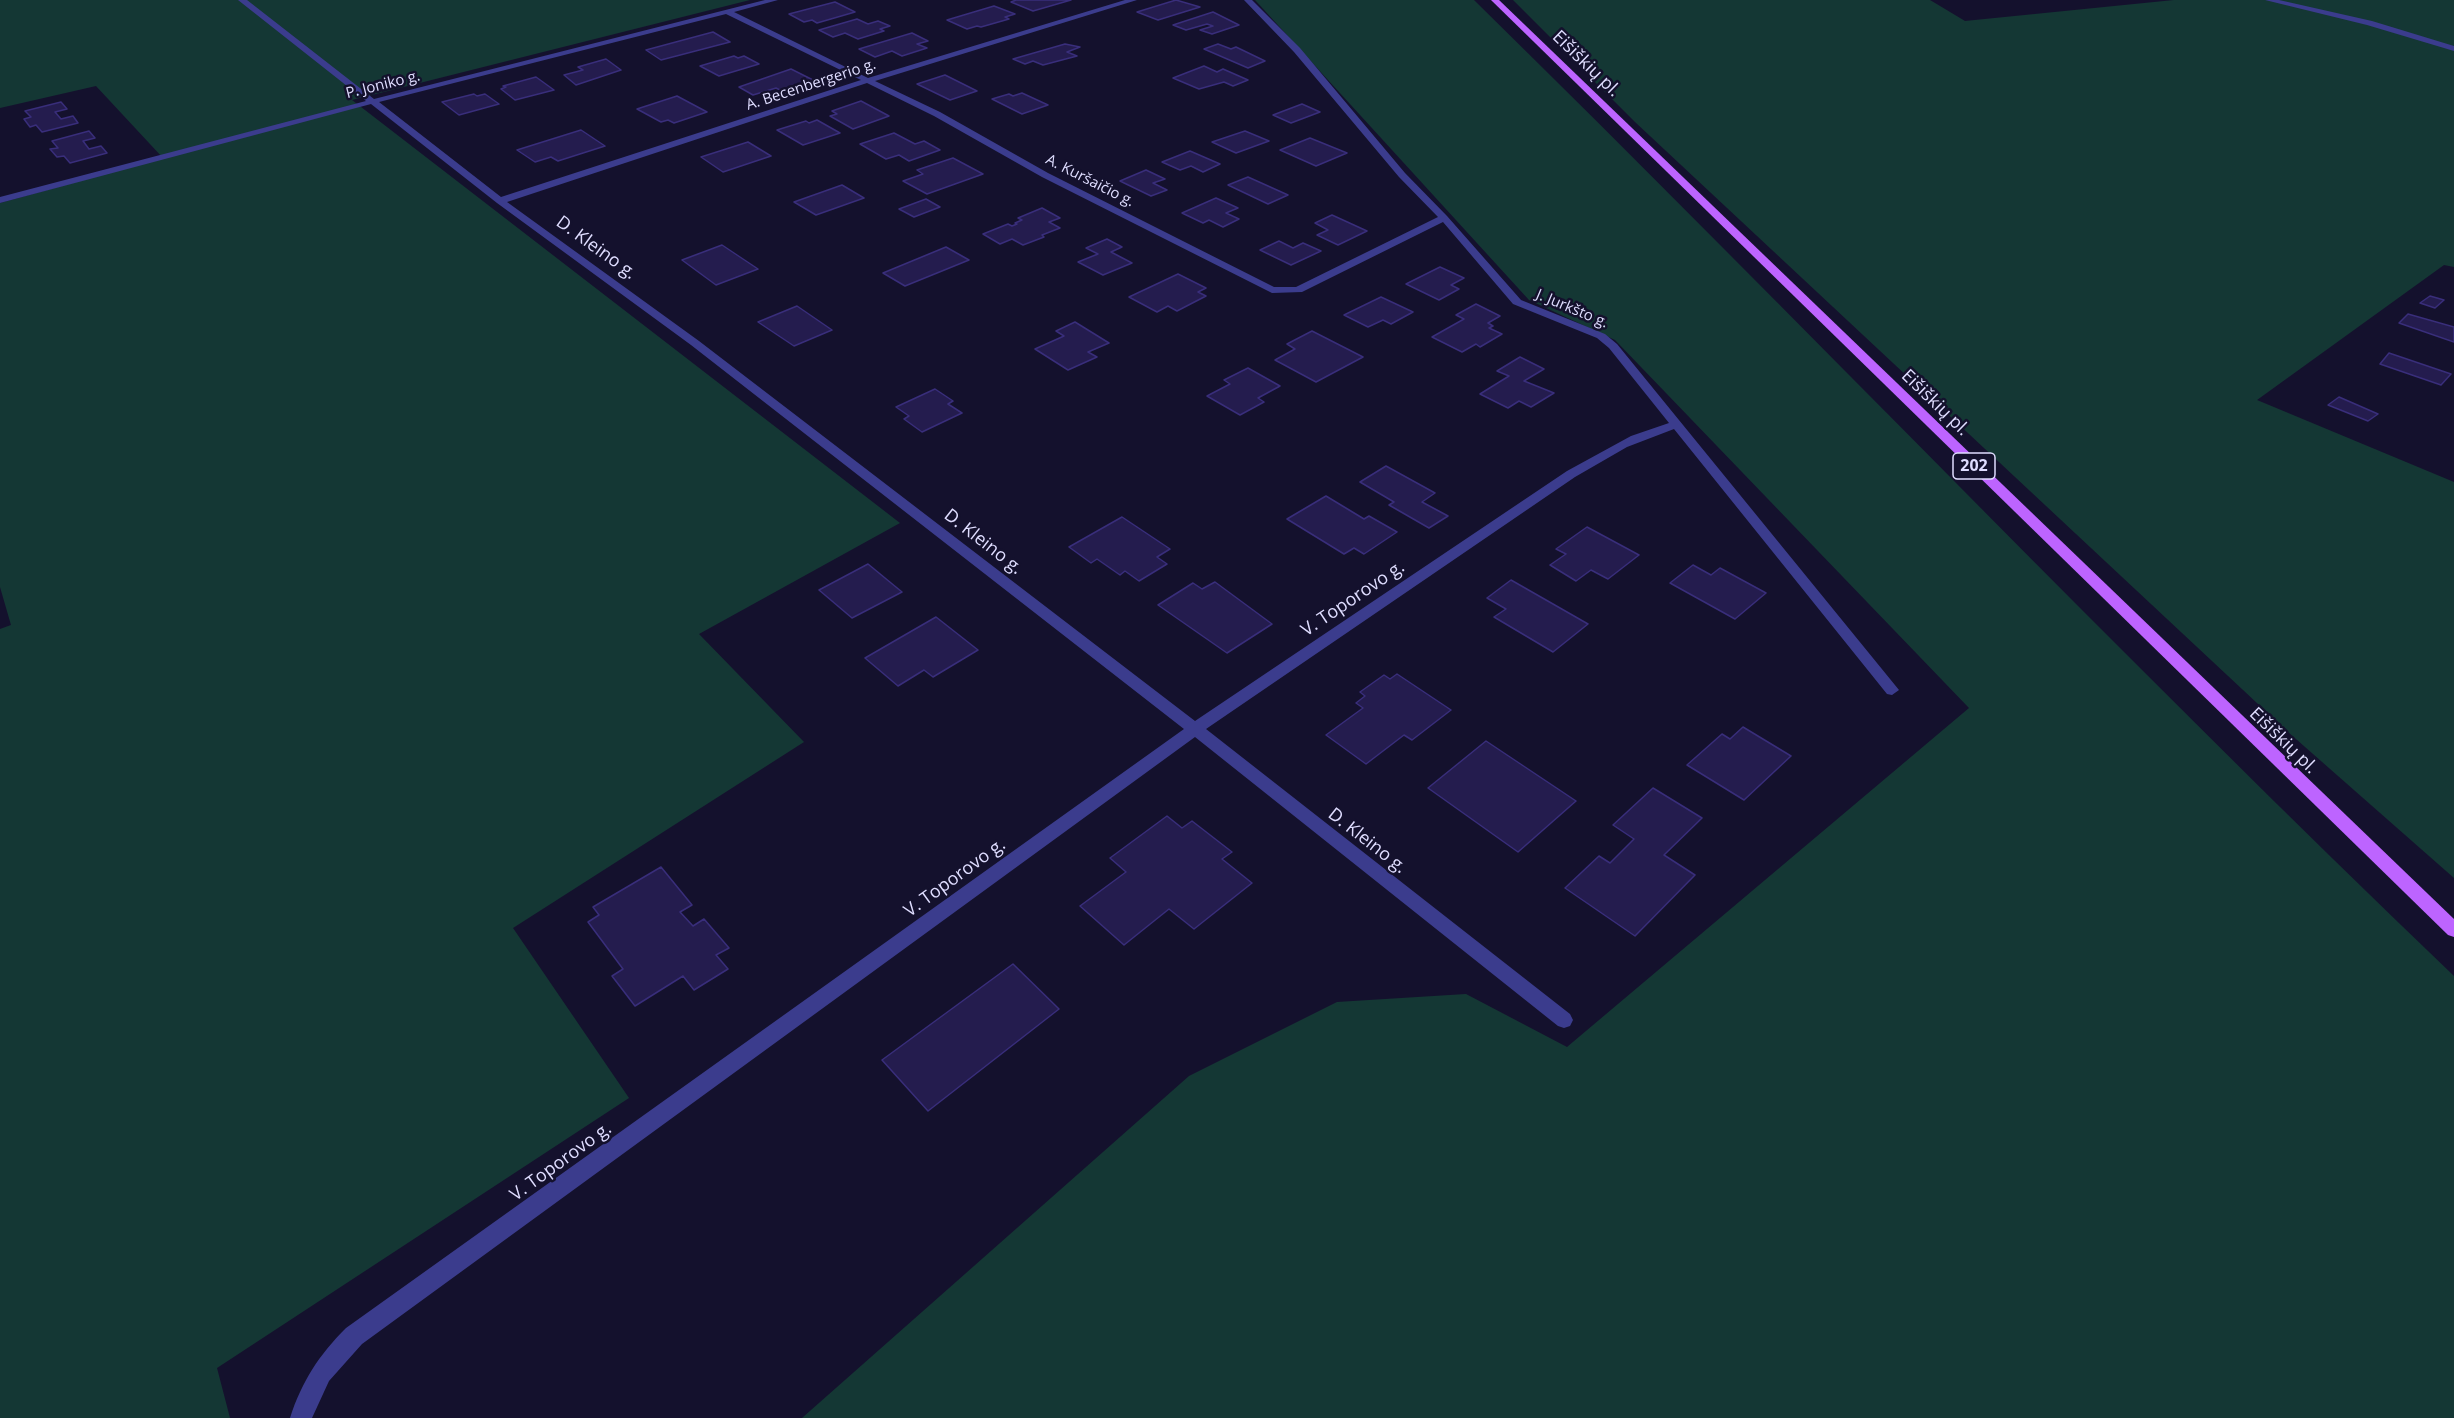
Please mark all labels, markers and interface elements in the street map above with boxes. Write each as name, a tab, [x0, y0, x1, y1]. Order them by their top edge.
street label: Eišiškių pl.	[1547, 26, 1625, 102]
street label: A. Becenbergerio g.	[744, 56, 878, 114]
street label: P. Joniko g.	[344, 67, 422, 103]
street label: A. Kuršaičio g.	[1043, 151, 1137, 211]
street label: D. Kleino g.	[552, 212, 640, 284]
street label: J. Jurkšto g.	[1533, 286, 1611, 332]
street label: Eišiškių pl.	[1896, 365, 1974, 441]
road number: 202	[1953, 453, 1995, 479]
street label: D. Kleino g.	[939, 505, 1027, 579]
street label: V. Toporovo g.	[1297, 557, 1409, 641]
street label: Eišiškių pl.	[2244, 703, 2322, 779]
street label: D. Kleino g.	[1323, 804, 1411, 878]
street label: V. Toporovo g.	[900, 834, 1010, 922]
street label: V. Toporovo g.	[506, 1118, 616, 1206]

